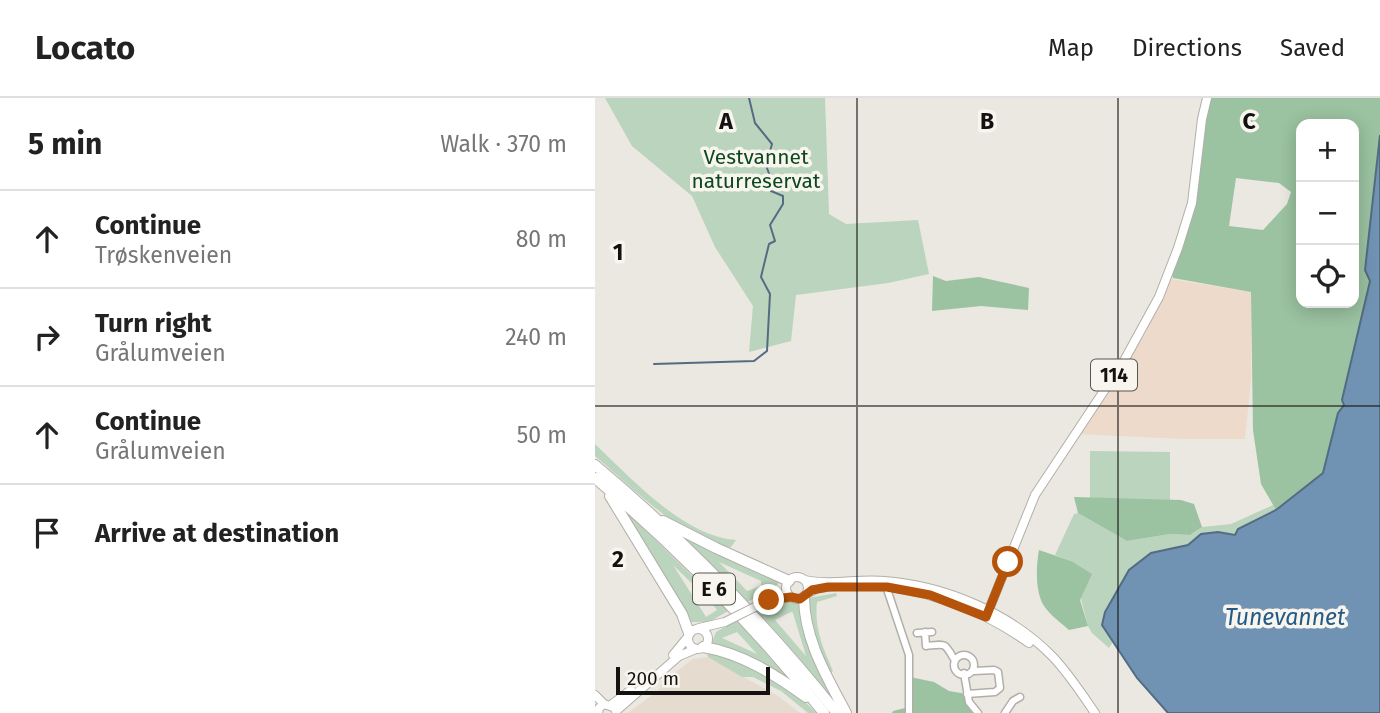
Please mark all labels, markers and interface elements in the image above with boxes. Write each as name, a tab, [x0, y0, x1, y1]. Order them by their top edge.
text: Locato	[35, 28, 135, 68]
text: Map	[1048, 34, 1094, 62]
text: Directions	[1132, 34, 1242, 62]
text: Saved	[1280, 34, 1345, 62]
text: A	[718, 107, 733, 135]
text: B	[980, 107, 994, 135]
text: C	[1242, 107, 1256, 135]
map controls	[1296, 119, 1359, 308]
button: +	[1296, 119, 1359, 182]
text: 5 min	[28, 126, 102, 162]
text: Walk · 370 m	[440, 130, 567, 158]
park label: Vestvannet naturreservat	[692, 144, 821, 194]
button: −	[1296, 182, 1359, 245]
text: Continue	[95, 210, 201, 241]
icon: ahead	[28, 220, 66, 258]
text: 80 m	[516, 225, 567, 253]
text: 1	[613, 238, 623, 266]
text: Trøskenveien	[95, 241, 232, 269]
button: locate	[1296, 245, 1359, 308]
text: Turn right	[95, 308, 212, 339]
icon: right	[28, 318, 66, 356]
text: 240 m	[505, 323, 567, 351]
text: Grålumveien	[95, 339, 226, 367]
road number: 114	[1091, 360, 1137, 390]
text: Continue	[95, 406, 201, 437]
icon: ahead	[28, 416, 66, 454]
text: 50 m	[517, 421, 567, 449]
text: Grålumveien	[95, 437, 226, 465]
icon: arrive	[28, 514, 66, 552]
text: Arrive at destination	[95, 518, 339, 549]
text: 2	[612, 545, 624, 573]
route start	[992, 546, 1023, 577]
road number: E 6	[693, 574, 735, 604]
route end	[753, 584, 784, 615]
water label: Tunevannet	[1225, 603, 1346, 631]
scale bar	[616, 664, 770, 696]
text: 200 m	[627, 667, 679, 690]

